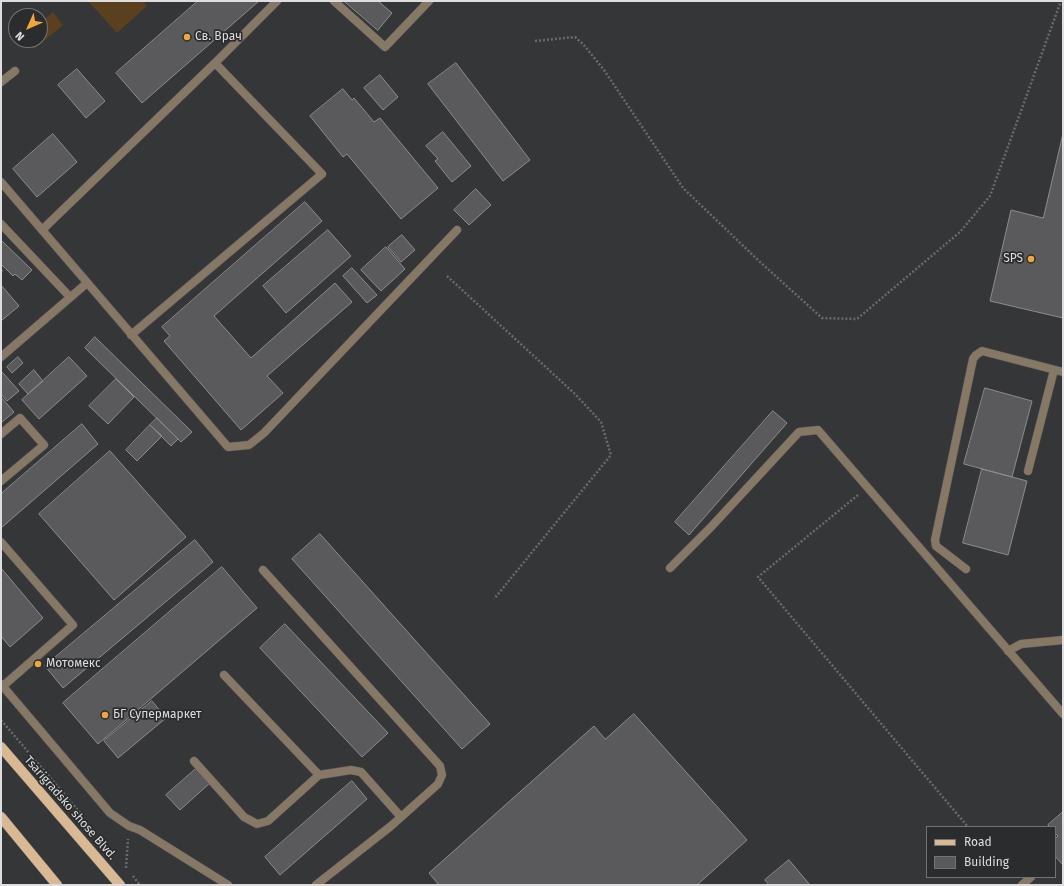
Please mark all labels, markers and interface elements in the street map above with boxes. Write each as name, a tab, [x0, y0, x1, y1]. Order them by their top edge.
north arrow	[8, 8, 48, 48]
text: N	[13, 29, 27, 43]
place label: Св. Врач	[195, 30, 242, 44]
marker: Св. Врач	[182, 32, 192, 42]
place label: SPS	[1003, 252, 1023, 266]
marker: SPS	[1026, 254, 1036, 264]
place label: Мотомекс	[46, 657, 101, 671]
marker: Мотомекс	[33, 659, 43, 669]
place label: БГ Супермаркет	[113, 708, 201, 722]
marker: БГ Супермаркет	[100, 710, 110, 720]
street label: Tsarigradsko shose Blvd.	[21, 753, 119, 863]
legend	[926, 826, 1056, 878]
text: Road	[964, 835, 992, 849]
text: Building	[964, 855, 1009, 869]

